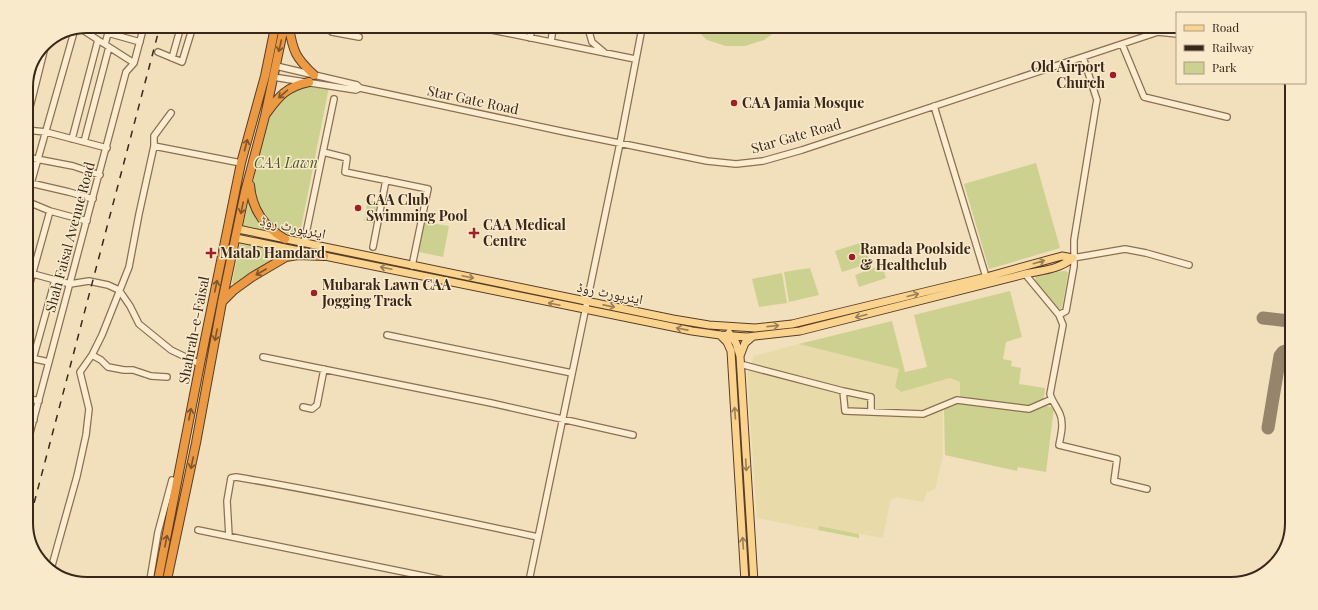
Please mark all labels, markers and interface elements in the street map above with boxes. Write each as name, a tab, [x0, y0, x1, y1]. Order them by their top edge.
legend	[1176, 12, 1306, 84]
text: Road	[1212, 19, 1239, 35]
one-way arrow	[276, 39, 284, 52]
text: Railway	[1212, 39, 1254, 55]
place label: Old Airport Church	[1031, 57, 1105, 92]
text: Park	[1212, 59, 1237, 75]
marker: Old Airport Church	[1108, 70, 1118, 80]
street label: Star Gate Road	[426, 81, 521, 118]
one-way arrow	[278, 89, 288, 98]
place label: CAA Jamia Mosque	[742, 93, 864, 112]
marker: CAA Jamia Mosque	[729, 98, 739, 108]
street label: Star Gate Road	[749, 114, 843, 157]
one-way arrow	[243, 139, 250, 152]
park label: CAA Lawn	[254, 153, 318, 172]
street label: Shah Faisal Avenue Road	[40, 159, 99, 314]
place label: CAA Club Swimming Pool	[366, 190, 468, 225]
one-way arrow	[238, 201, 246, 214]
marker: CAA Club Swimming Pool	[353, 203, 363, 213]
street label: ایئرپورٹ روڈ	[258, 210, 328, 243]
place label: CAA Medical Centre	[483, 215, 567, 250]
marker: CAA Medical Centre	[468, 227, 480, 239]
place label: Ramada Poolside & Healthclub	[860, 239, 971, 274]
place label: Matab Hamdard	[220, 243, 326, 262]
marker: Matab Hamdard	[205, 247, 217, 259]
marker: Ramada Poolside & Healthclub	[847, 252, 857, 262]
one-way arrow	[1032, 258, 1045, 265]
one-way arrow	[380, 264, 393, 272]
one-way arrow	[255, 268, 267, 276]
street label: Shahrah-e-Faisal	[174, 274, 213, 385]
one-way arrow	[461, 274, 474, 282]
place label: Mubarak Lawn CAA Jogging Track	[321, 275, 452, 310]
street label: ایئرپورٹ روڈ	[576, 277, 645, 308]
one-way arrow	[212, 280, 220, 293]
marker: Mubarak Lawn CAA Jogging Track	[309, 288, 319, 298]
one-way arrow	[906, 290, 919, 298]
one-way arrow	[548, 299, 561, 307]
one-way arrow	[602, 303, 615, 311]
one-way arrow	[855, 312, 868, 320]
one-way arrow	[766, 322, 779, 330]
one-way arrow	[676, 325, 689, 333]
one-way arrow	[212, 328, 220, 341]
one-way arrow	[731, 407, 738, 420]
one-way arrow	[187, 408, 195, 421]
one-way arrow	[187, 456, 195, 469]
one-way arrow	[743, 458, 750, 471]
one-way arrow	[163, 535, 171, 548]
one-way arrow	[739, 537, 746, 550]

